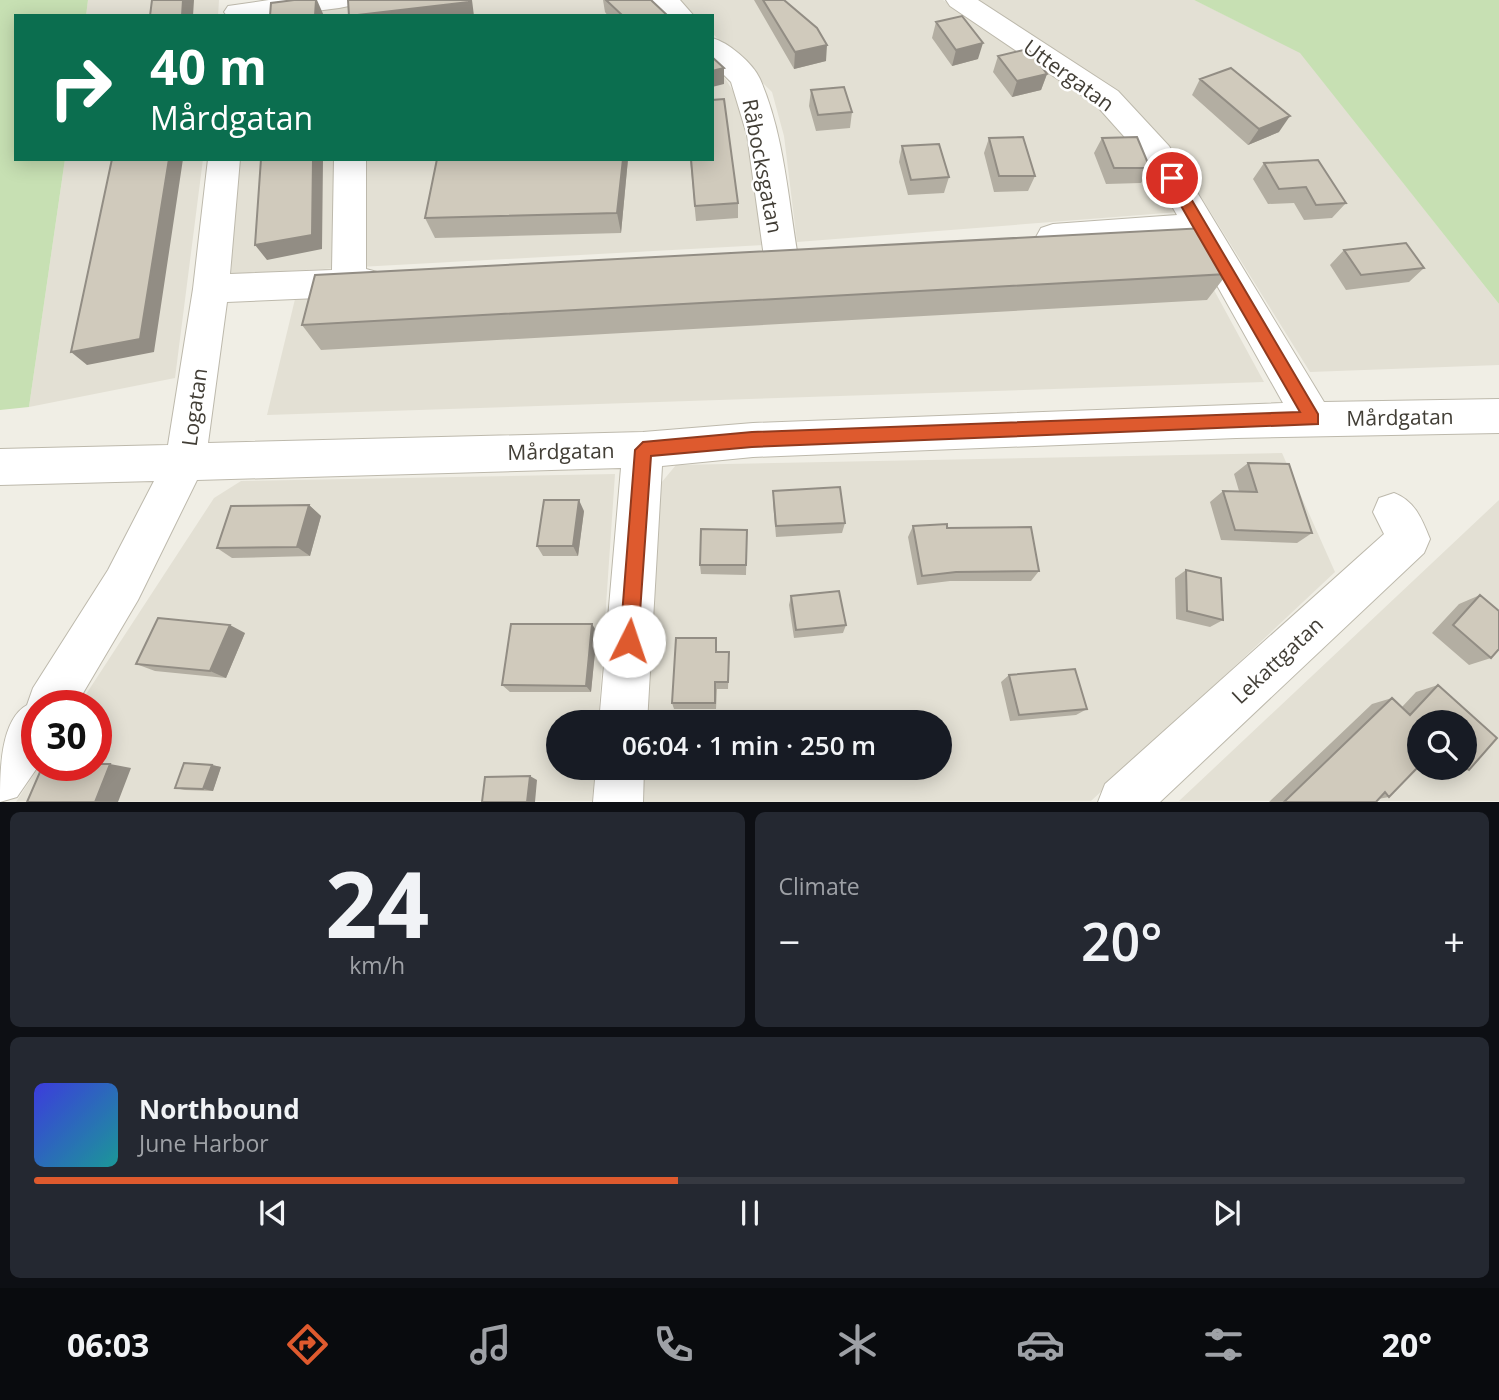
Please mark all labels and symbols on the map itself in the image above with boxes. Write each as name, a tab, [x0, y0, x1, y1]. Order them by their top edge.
street label: Uttergatan	[1018, 33, 1120, 117]
street label: Råbocksgatan	[736, 96, 790, 236]
pin	[1142, 148, 1202, 208]
street label: Logatan	[175, 366, 213, 448]
street label: Mårdgatan	[1346, 402, 1454, 432]
street label: Mårdgatan	[507, 436, 615, 466]
position arrow	[592, 604, 666, 678]
street label: Lekattgatan	[1225, 610, 1329, 710]
speed limit sign: 30	[21, 690, 112, 781]

